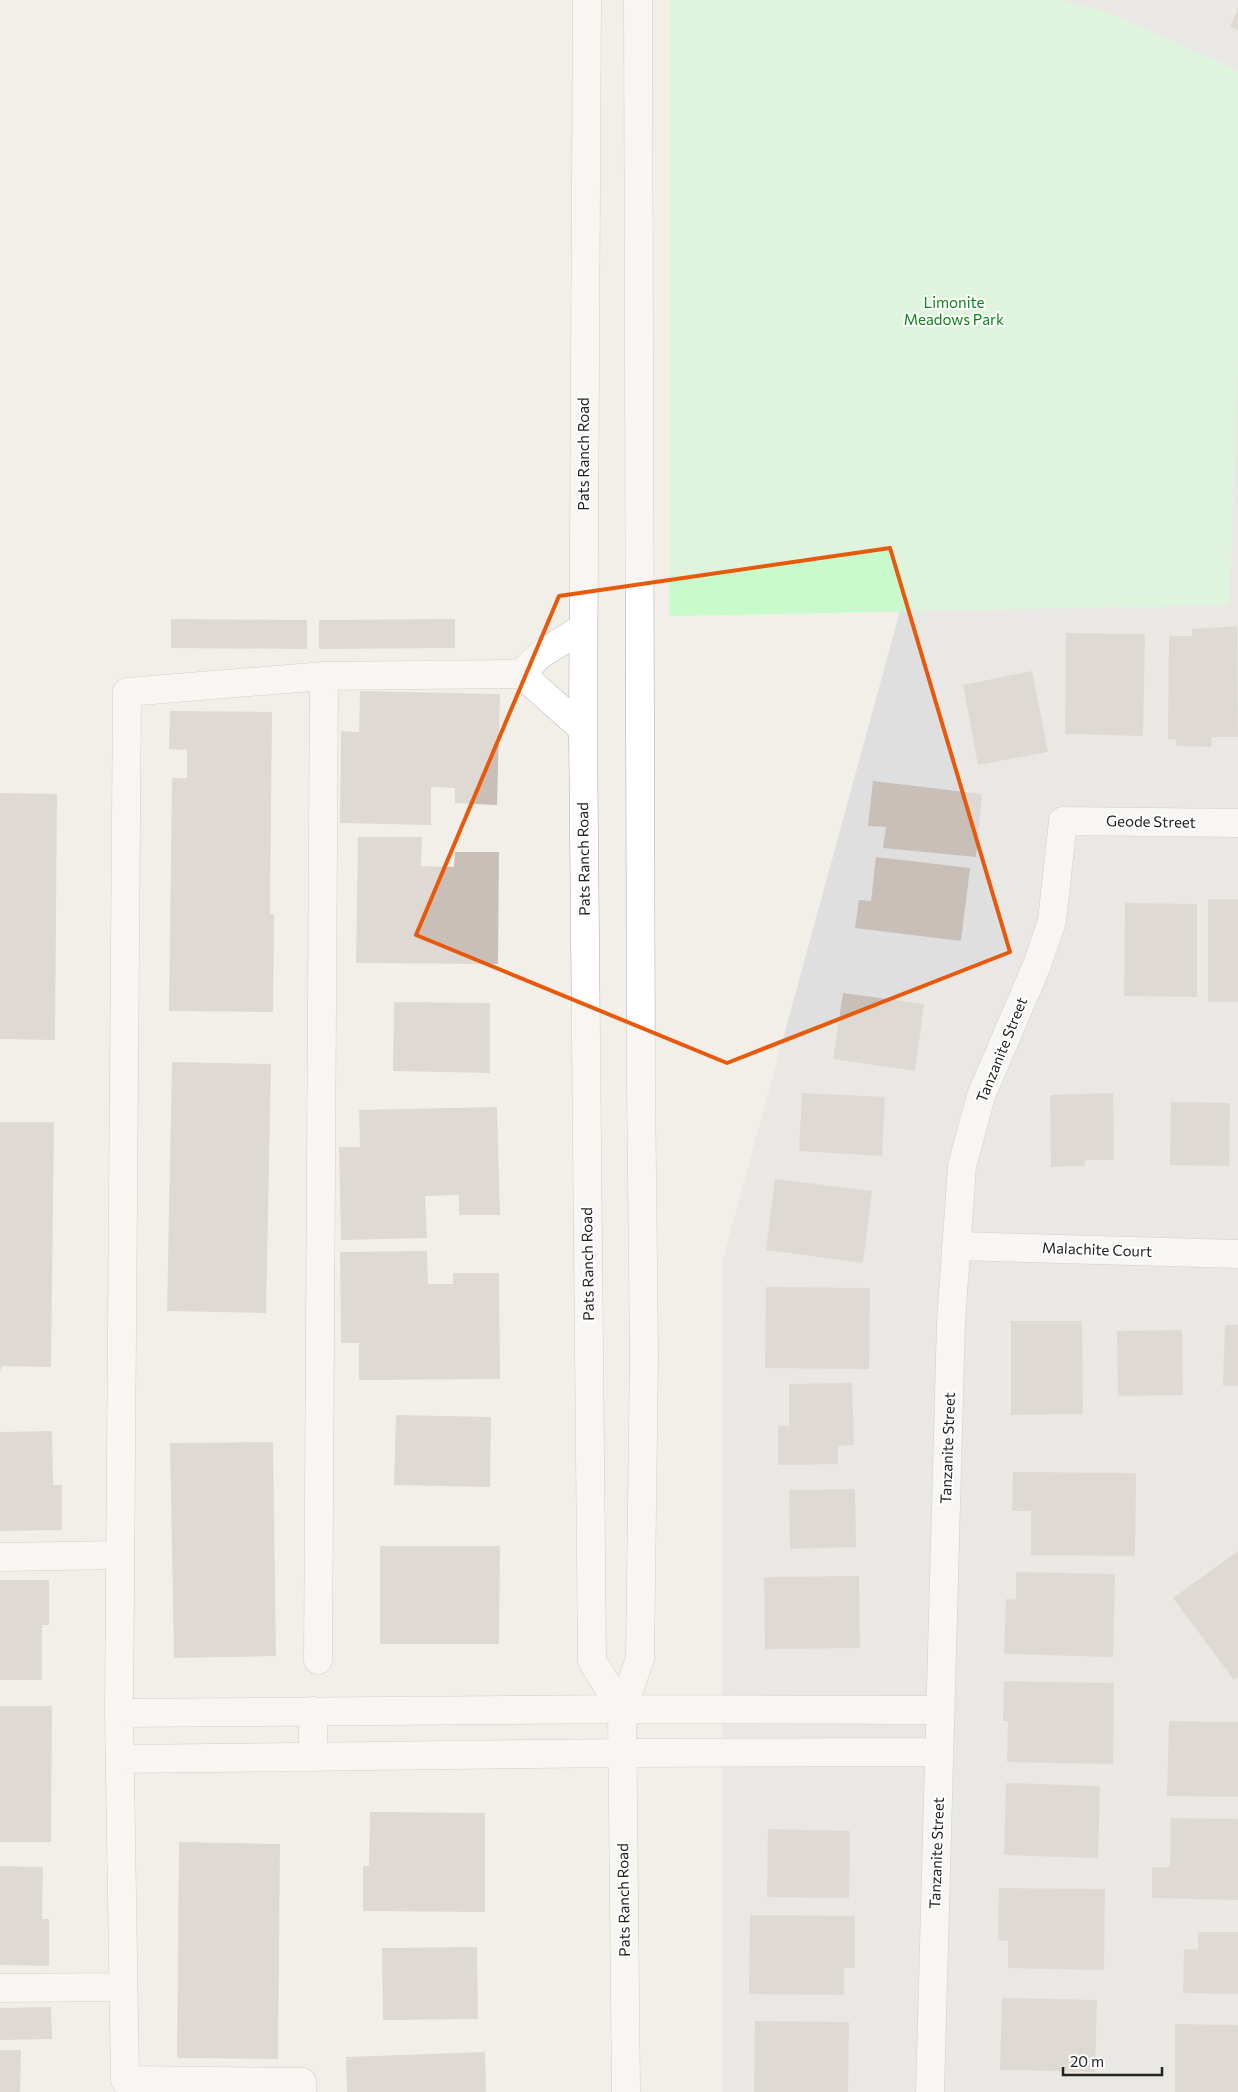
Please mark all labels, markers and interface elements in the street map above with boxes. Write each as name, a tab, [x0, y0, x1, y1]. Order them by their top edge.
park label: Limonite Meadows Park	[904, 293, 1004, 328]
street label: Pats Ranch Road	[574, 397, 592, 511]
street label: Pats Ranch Road	[573, 802, 593, 916]
street label: Geode Street	[1106, 811, 1196, 831]
street label: Tanzanite Street	[972, 994, 1030, 1105]
street label: Pats Ranch Road	[577, 1207, 597, 1321]
street label: Malachite Court	[1042, 1238, 1152, 1260]
street label: Tanzanite Street	[936, 1392, 958, 1504]
street label: Tanzanite Street	[925, 1797, 947, 1909]
street label: Pats Ranch Road	[613, 1843, 633, 1957]
scale bar	[1063, 2044, 1162, 2076]
text: 20 m	[1070, 2052, 1104, 2070]

